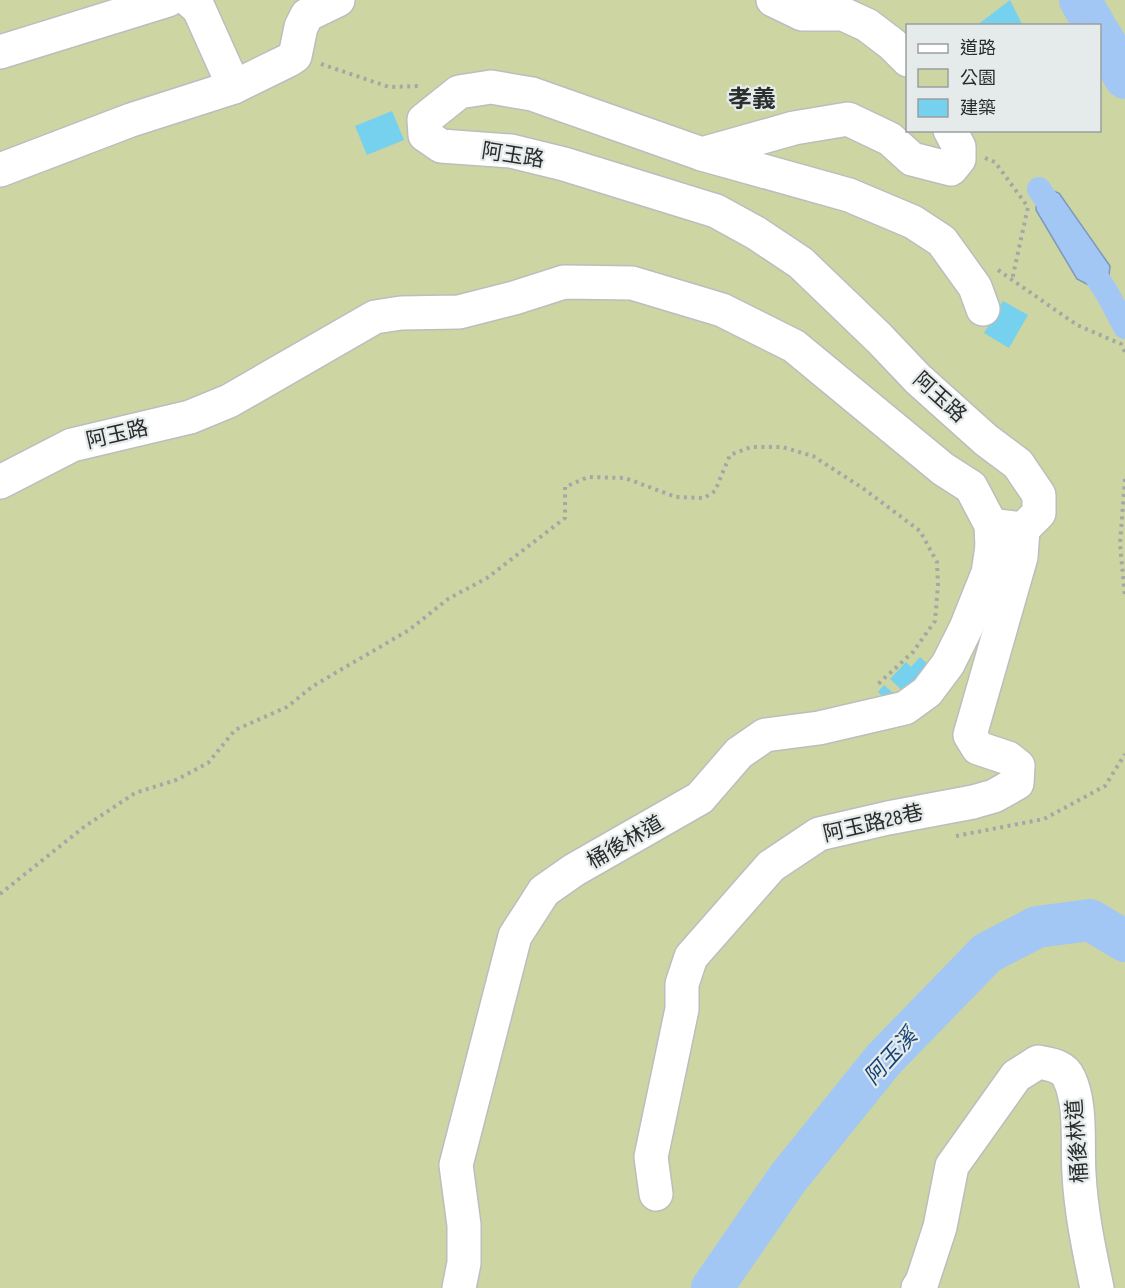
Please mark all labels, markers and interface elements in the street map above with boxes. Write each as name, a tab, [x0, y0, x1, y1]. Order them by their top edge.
legend	[906, 24, 1101, 132]
text: 道路	[960, 38, 996, 59]
text: 公園	[960, 68, 996, 89]
district label: 孝義	[728, 85, 776, 114]
text: 建築	[960, 98, 996, 119]
street label: 阿玉路	[480, 138, 546, 173]
street label: 阿玉路	[908, 367, 971, 428]
street label: 阿玉路	[84, 415, 151, 454]
street label: 阿玉路28巷	[821, 800, 926, 847]
street label: 桶後林道	[583, 811, 668, 874]
water label: 阿玉溪	[859, 1021, 925, 1091]
street label: 桶後林道	[1062, 1098, 1093, 1184]

